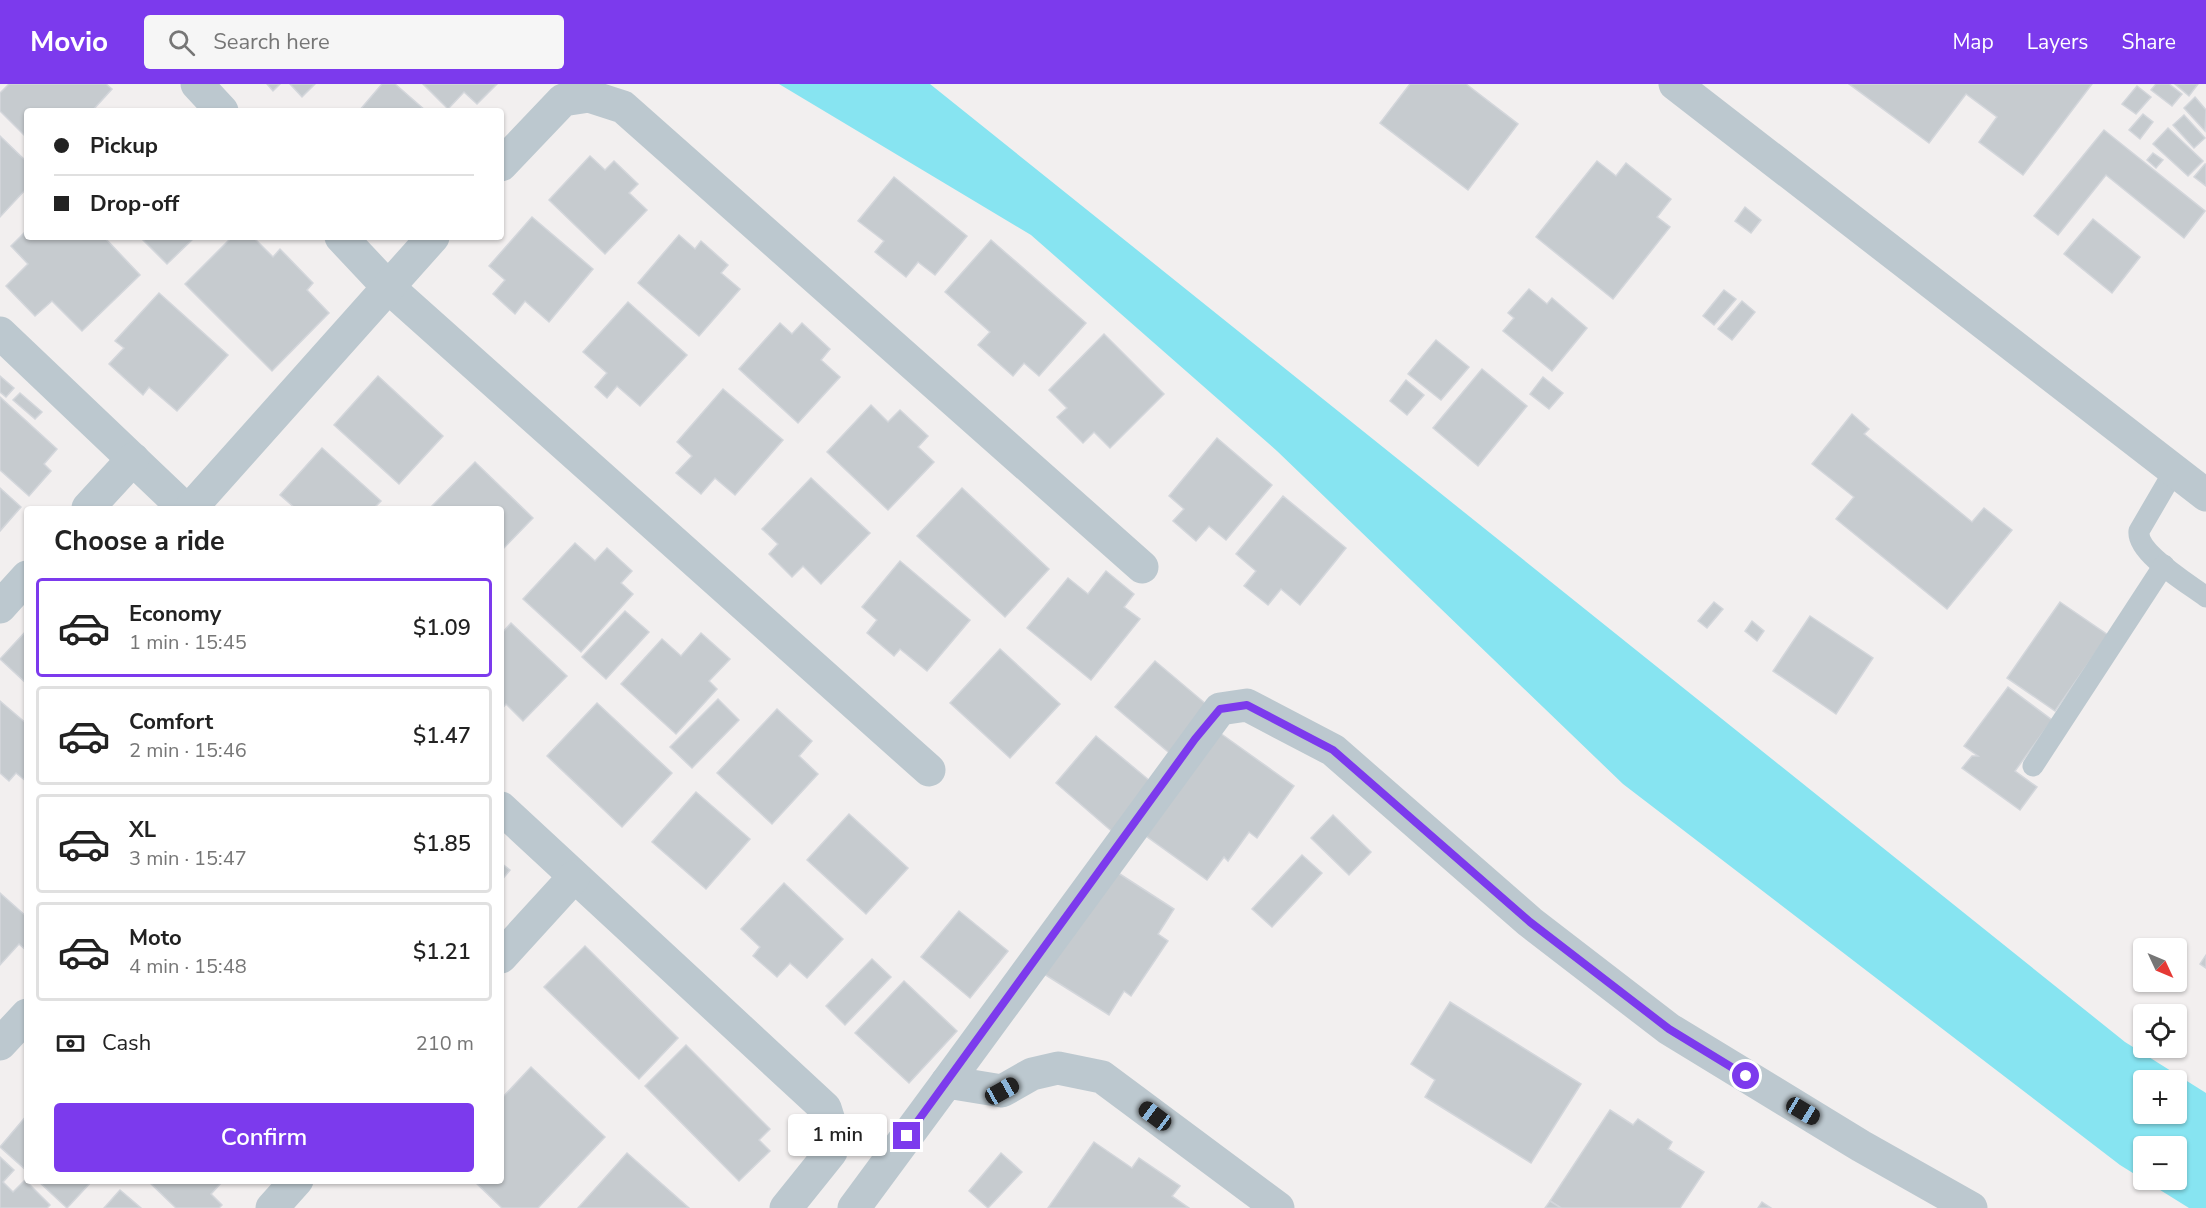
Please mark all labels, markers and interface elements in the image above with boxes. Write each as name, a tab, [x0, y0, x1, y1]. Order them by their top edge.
search box	[144, 15, 564, 69]
text: Movio	[30, 23, 108, 61]
icon: search	[165, 26, 198, 59]
text: Search here	[213, 27, 330, 57]
text: Map	[1952, 28, 1994, 56]
text: Layers	[2027, 28, 2088, 56]
text: Share	[2121, 28, 2176, 56]
text: Pickup	[90, 131, 158, 161]
text: Drop-off	[90, 189, 179, 219]
text: Choose a ride	[54, 523, 225, 560]
text: Economy	[129, 599, 221, 629]
icon: car	[57, 601, 111, 655]
text: $1.09	[413, 613, 471, 643]
text: 1 min · 15:45	[129, 629, 247, 656]
text: Comfort	[129, 707, 213, 737]
icon: car	[57, 709, 111, 763]
text: $1.47	[413, 721, 471, 751]
text: 2 min · 15:46	[129, 737, 247, 764]
text: XL	[129, 815, 156, 845]
icon: car	[57, 817, 111, 871]
text: $1.85	[413, 829, 471, 859]
text: 3 min · 15:47	[129, 845, 247, 872]
text: Moto	[129, 923, 182, 953]
icon: car	[57, 925, 111, 979]
text: $1.21	[413, 937, 471, 967]
north arrow	[2133, 938, 2187, 992]
map controls	[2133, 938, 2187, 1190]
text: 4 min · 15:48	[129, 953, 247, 980]
button: locate	[2133, 1004, 2187, 1058]
icon: cash	[54, 1027, 87, 1060]
text: Cash	[102, 1028, 151, 1058]
text: 210 m	[416, 1030, 474, 1057]
route start	[1732, 1062, 1759, 1089]
button: +	[2133, 1070, 2187, 1124]
car	[982, 1074, 1022, 1108]
car	[1783, 1094, 1823, 1128]
car	[1135, 1098, 1175, 1134]
button: Confirm	[54, 1103, 474, 1172]
callout: 1 min	[787, 1115, 886, 1157]
text: 1 min	[812, 1121, 863, 1148]
route end	[893, 1122, 920, 1149]
button: −	[2133, 1136, 2187, 1190]

